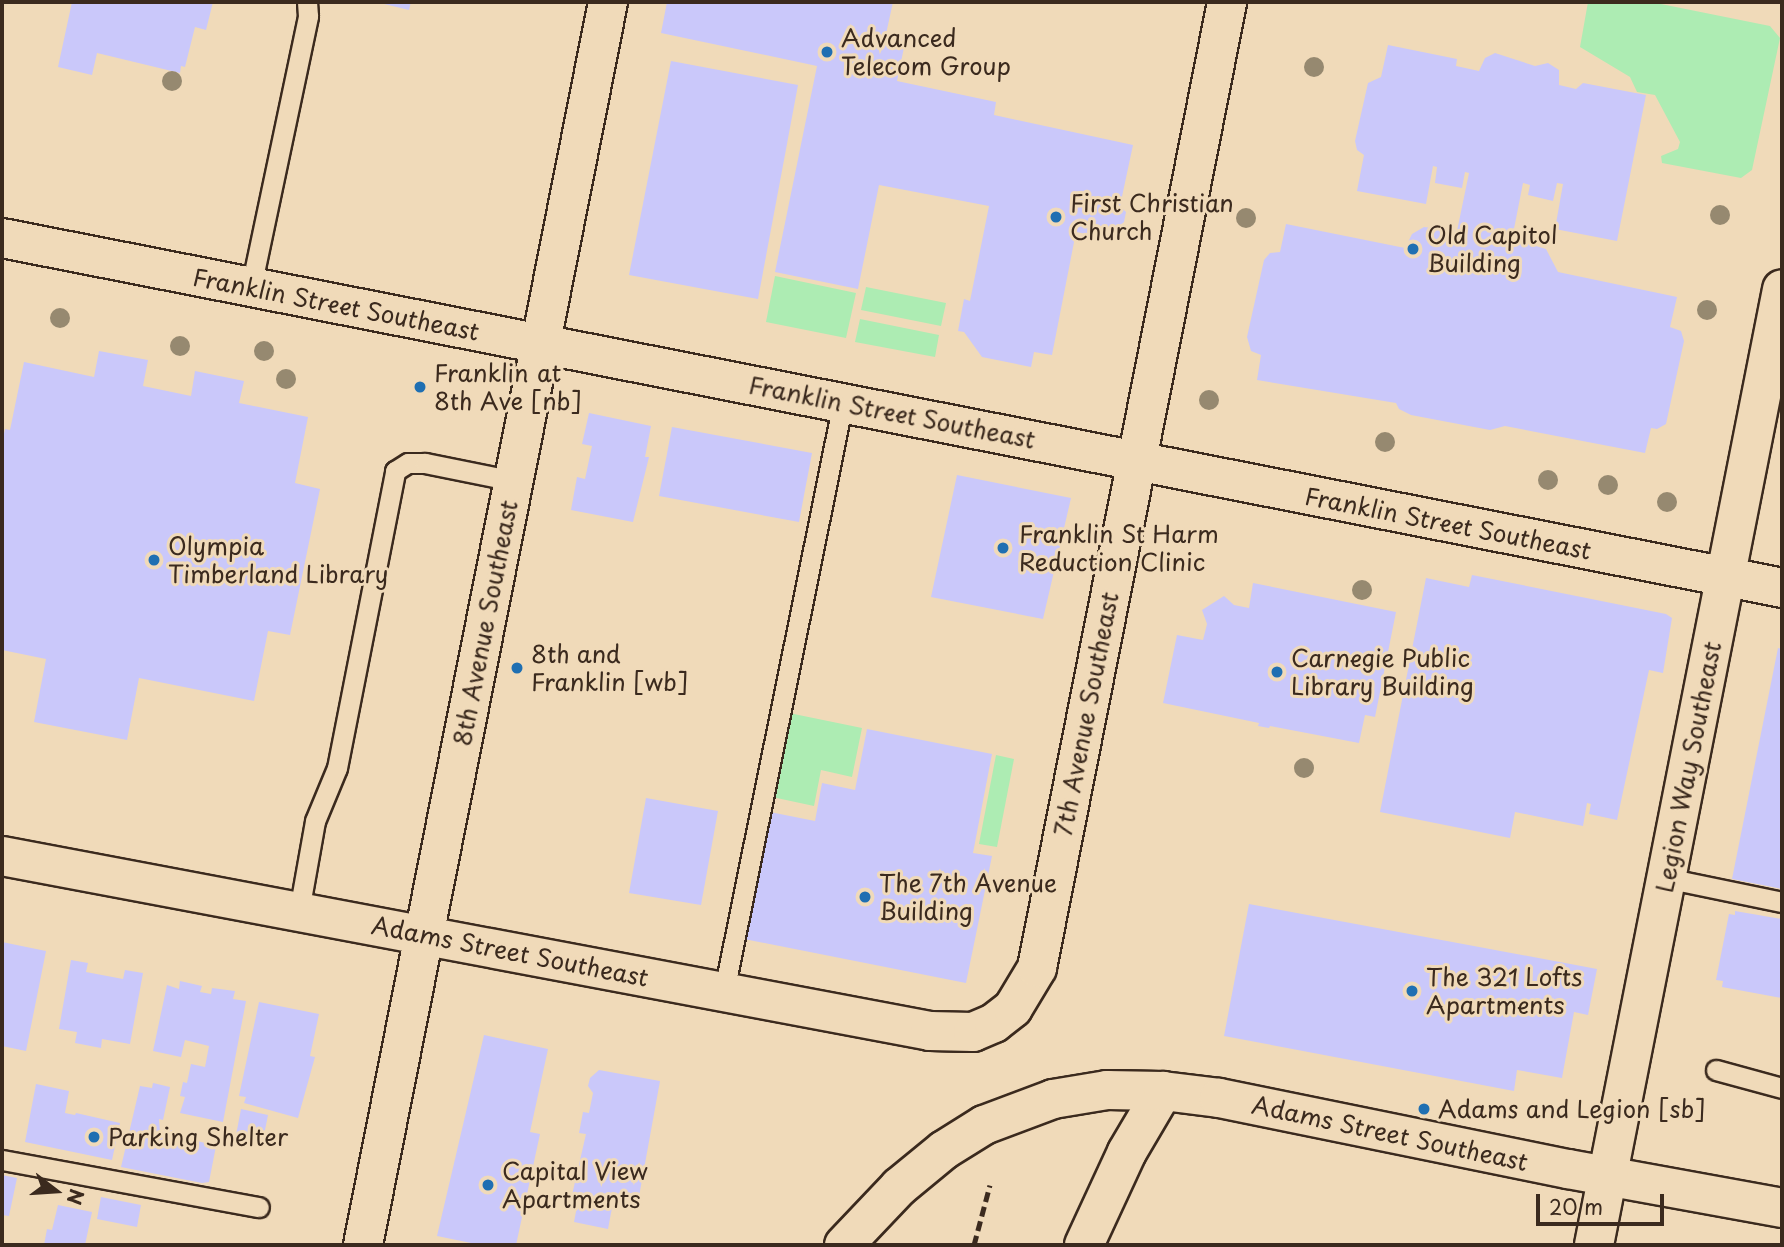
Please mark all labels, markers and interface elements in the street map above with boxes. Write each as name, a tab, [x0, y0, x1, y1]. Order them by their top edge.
place label: Advanced Telecom Group	[841, 24, 1011, 80]
marker: Advanced Telecom Group	[819, 44, 835, 60]
place label: First Christian Church	[1070, 189, 1234, 245]
marker: First Christian Church	[1048, 209, 1064, 225]
place label: Old Capitol Building	[1427, 221, 1559, 277]
marker: Old Capitol Building	[1405, 241, 1421, 257]
street label: Franklin Street Southeast	[188, 262, 484, 346]
place label: Franklin at 8th Ave [nb]	[434, 359, 583, 415]
street label: Franklin Street Southeast	[744, 370, 1040, 454]
marker: Franklin at 8th Ave [nb]	[412, 379, 428, 395]
street label: Franklin Street Southeast	[1300, 481, 1596, 565]
street label: 8th Avenue Southeast	[447, 497, 523, 749]
place label: Franklin St Harm Reduction Clinic	[1019, 520, 1221, 576]
place label: Olympia Timberland Library	[168, 532, 389, 588]
marker: Franklin St Harm Reduction Clinic	[993, 538, 1013, 558]
marker: Olympia Timberland Library	[146, 552, 162, 568]
street label: 7th Avenue Southeast	[1048, 589, 1124, 839]
street label: Legion Way Southeast	[1650, 639, 1726, 895]
place label: 8th and Franklin [wb]	[531, 640, 689, 696]
place label: Carnegie Public Library Building	[1291, 644, 1476, 700]
marker: 8th and Franklin [wb]	[509, 660, 525, 676]
marker: Carnegie Public Library Building	[1269, 664, 1285, 680]
place label: The 7th Avenue Building	[879, 869, 1057, 925]
marker: The 7th Avenue Building	[857, 889, 873, 905]
street label: Adams Street Southeast	[369, 910, 651, 992]
place label: The 321 Lofts Apartments	[1426, 963, 1581, 1019]
marker: The 321 Lofts Apartments	[1404, 983, 1420, 999]
street label: Adams Street Southeast	[1249, 1090, 1531, 1176]
place label: Adams and Legion [sb]	[1438, 1095, 1708, 1123]
marker: Adams and Legion [sb]	[1416, 1101, 1432, 1117]
place label: Parking Shelter	[108, 1123, 289, 1151]
marker: Parking Shelter	[86, 1129, 102, 1145]
north arrow	[21, 1156, 91, 1226]
place label: Capital View Apartments	[502, 1157, 649, 1213]
marker: Capital View Apartments	[480, 1177, 496, 1193]
scale bar	[1539, 1180, 1667, 1224]
text: N	[60, 1186, 92, 1208]
text: 20 m	[1549, 1190, 1603, 1222]

